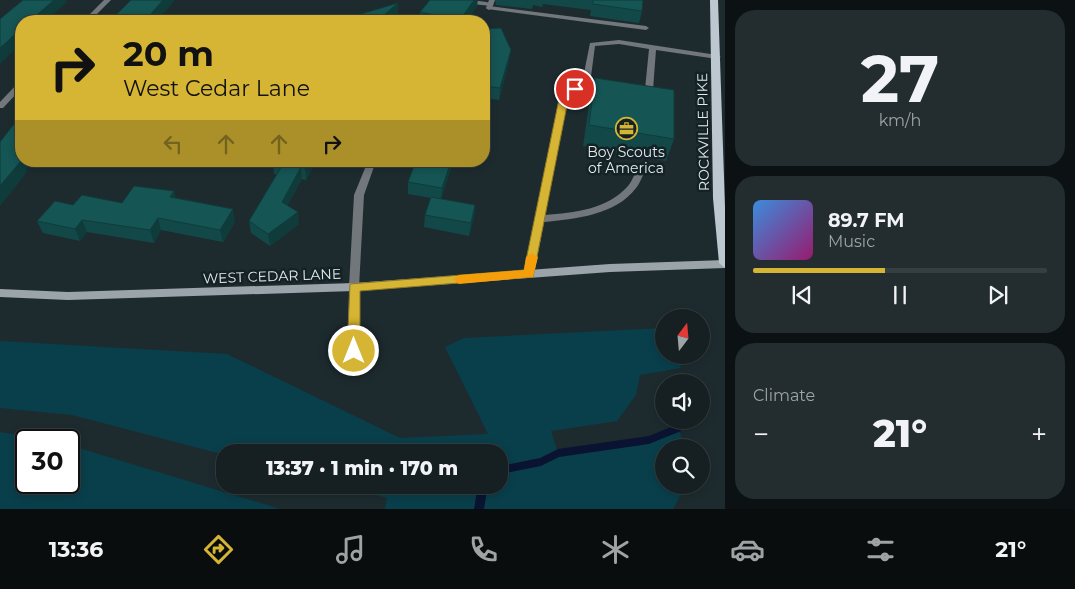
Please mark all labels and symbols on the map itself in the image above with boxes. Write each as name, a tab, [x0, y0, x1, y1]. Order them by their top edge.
pin	[554, 68, 596, 110]
street label: ROCKVILLE PIKE	[693, 73, 713, 191]
office icon: Boy Scouts of America	[614, 117, 638, 141]
place label: Boy Scouts of America	[587, 143, 665, 177]
street label: WEST CEDAR LANE	[202, 265, 342, 287]
north arrow	[655, 309, 710, 364]
position arrow	[327, 324, 379, 376]
speed limit sign: 30	[15, 429, 80, 494]

